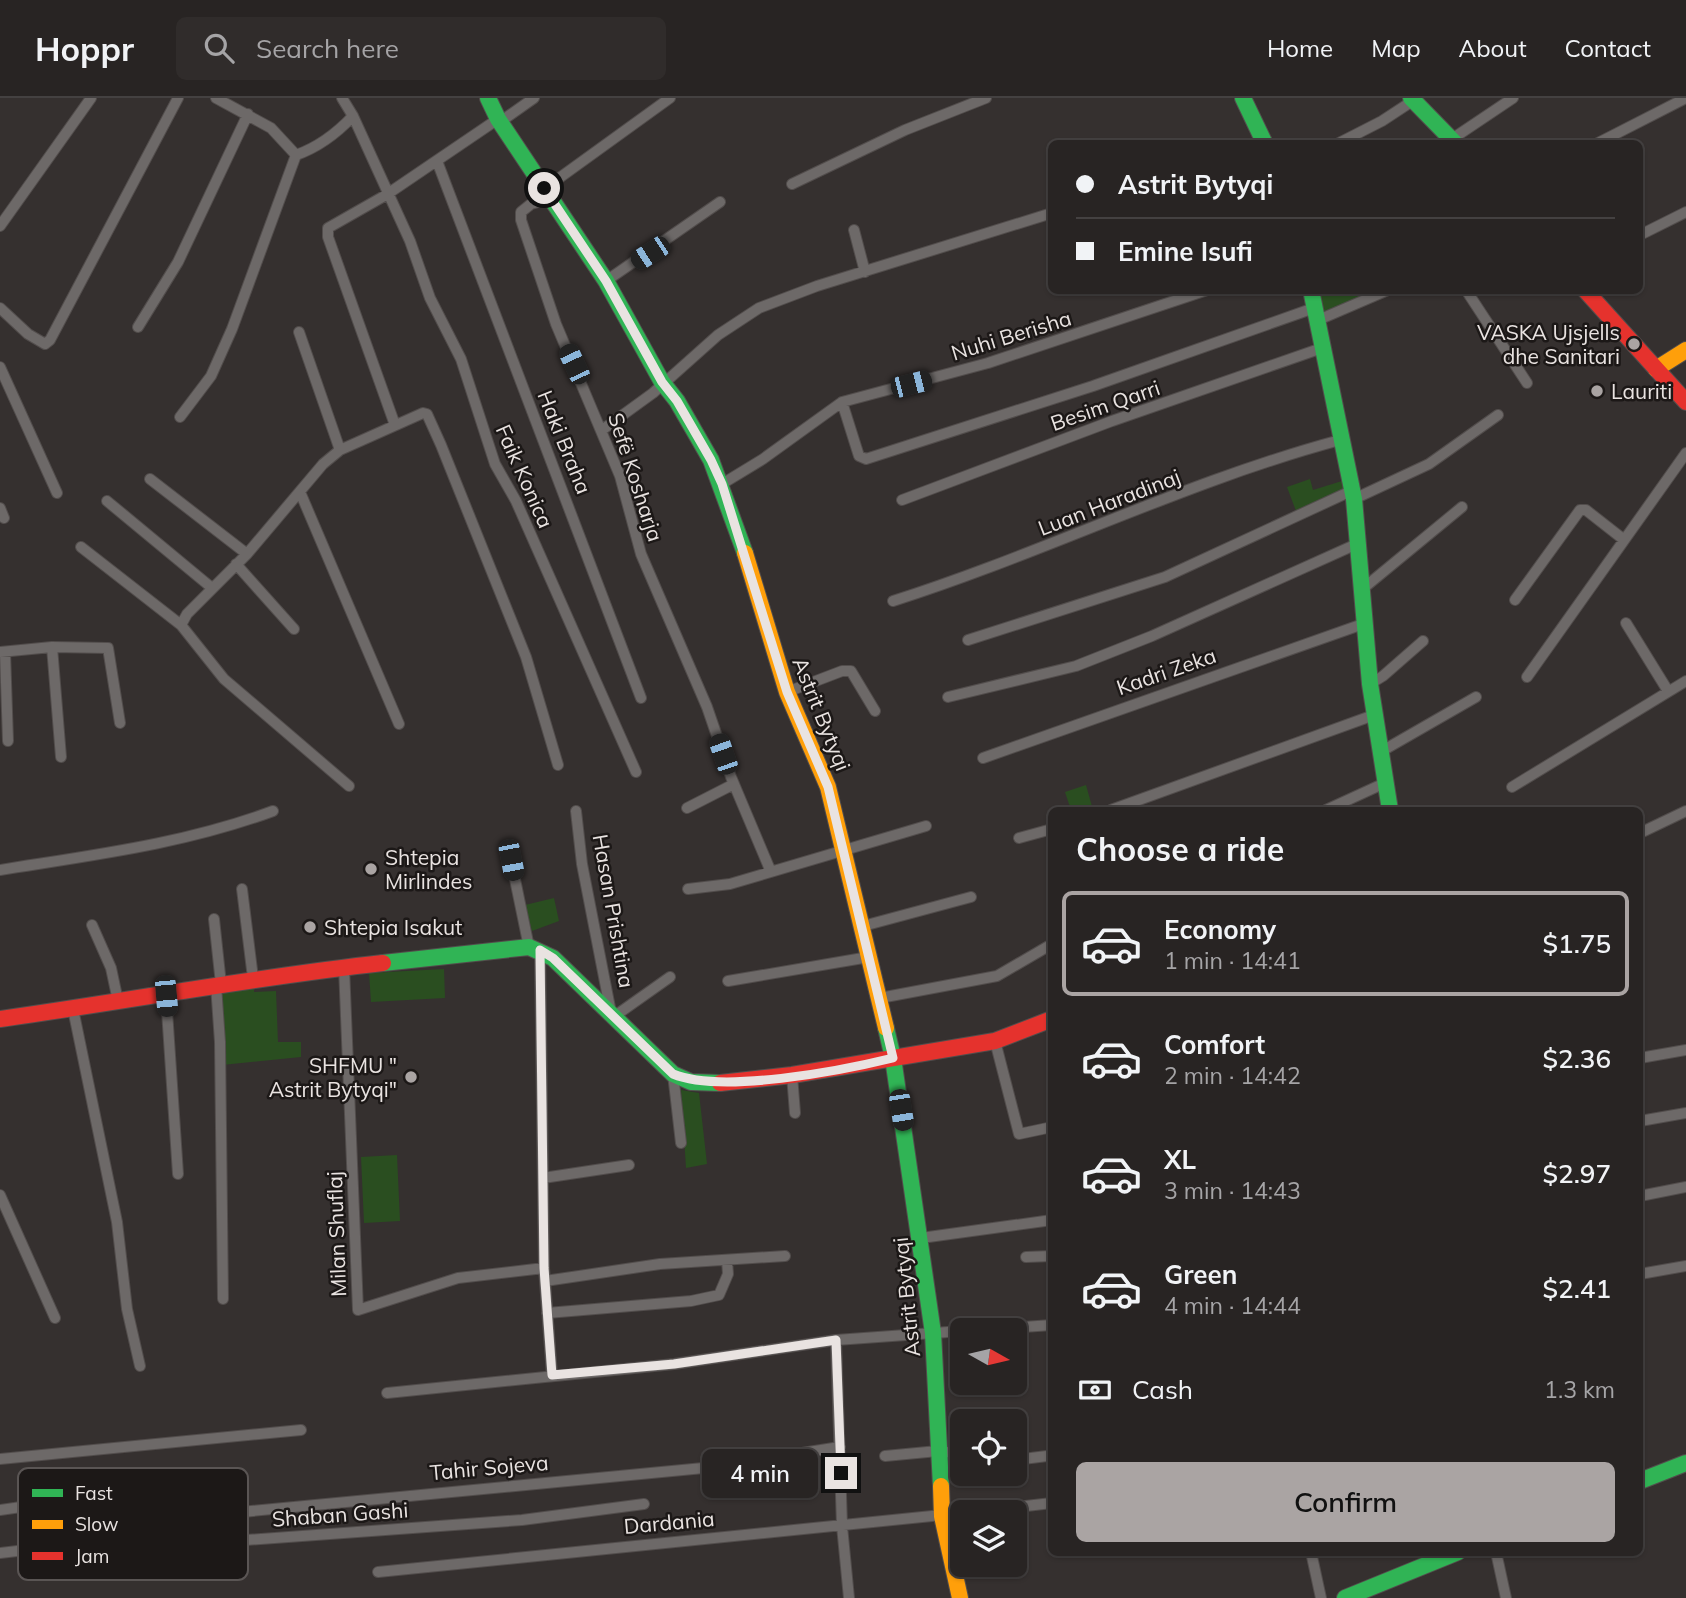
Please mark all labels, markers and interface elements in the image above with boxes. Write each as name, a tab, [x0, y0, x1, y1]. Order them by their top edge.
search box	[176, 17, 666, 80]
text: Hoppr	[35, 28, 134, 69]
icon: search	[200, 29, 238, 67]
text: Search here	[256, 32, 399, 65]
text: Home	[1267, 33, 1333, 63]
text: Map	[1371, 33, 1421, 63]
text: About	[1459, 33, 1527, 63]
text: Contact	[1565, 33, 1651, 63]
text: Astrit Bytyqi	[1118, 168, 1273, 201]
route start	[528, 172, 560, 204]
car	[627, 233, 674, 273]
text: Emine Isufi	[1118, 235, 1253, 268]
street label: Nuhi Berisha	[948, 304, 1074, 366]
place label: VASKA Ujsjells dhe Sanitari	[1477, 319, 1620, 369]
marker: VASKA Ujsjells dhe Sanitari	[1626, 336, 1642, 352]
car	[556, 341, 593, 387]
car	[889, 369, 934, 399]
street label: Besim Qarri	[1047, 374, 1163, 436]
place label: Lauriti	[1611, 378, 1672, 404]
marker: Lauriti	[1589, 383, 1605, 399]
street label: Haki Braha	[532, 386, 598, 498]
street label: Sefë Kosharja	[603, 409, 669, 545]
street label: Faik Konica	[491, 420, 559, 532]
street label: Luan Haradinaj	[1034, 463, 1184, 541]
street label: Kadri Zeka	[1113, 642, 1219, 700]
street label: Astrit Bytyqi	[787, 653, 857, 775]
car	[707, 731, 740, 777]
text: Choose a ride	[1076, 829, 1284, 869]
street label: Hasan Prishtina	[588, 832, 640, 990]
car	[497, 837, 526, 883]
place label: Shtepia Mirlindes	[385, 844, 472, 894]
marker: Shtepia Mirlindes	[363, 861, 379, 877]
icon: car	[1080, 912, 1143, 975]
text: Economy	[1164, 913, 1276, 946]
place label: Shtepia Isakut	[324, 914, 462, 940]
marker: Shtepia Isakut	[302, 919, 318, 935]
text: $1.75	[1542, 927, 1611, 960]
text: 1 min · 14:41	[1164, 946, 1301, 975]
car	[154, 974, 179, 1018]
icon: car	[1080, 1027, 1143, 1090]
text: Comfort	[1164, 1028, 1265, 1061]
text: $2.36	[1542, 1042, 1611, 1075]
place label: SHFMU " Astrit Bytyqi"	[269, 1052, 397, 1102]
text: 2 min · 14:42	[1164, 1061, 1301, 1090]
marker: SHFMU " Astrit Bytyqi"	[403, 1069, 419, 1085]
car	[888, 1088, 915, 1132]
icon: car	[1080, 1142, 1143, 1205]
text: XL	[1164, 1143, 1196, 1176]
text: $2.97	[1542, 1157, 1611, 1190]
street label: Milan Shuflaj	[321, 1171, 351, 1297]
text: 3 min · 14:43	[1164, 1176, 1301, 1205]
street label: Astrit Bytyqi	[887, 1236, 925, 1358]
icon: car	[1080, 1257, 1143, 1320]
text: Green	[1164, 1258, 1237, 1291]
text: $2.41	[1542, 1272, 1611, 1305]
text: 4 min · 14:44	[1164, 1291, 1301, 1320]
north arrow	[950, 1318, 1027, 1395]
map controls	[950, 1318, 1027, 1577]
icon: cash	[1076, 1371, 1114, 1409]
text: Cash	[1132, 1373, 1193, 1406]
text: 1.3 km	[1544, 1375, 1615, 1404]
button: locate	[950, 1409, 1027, 1486]
callout: 4 min	[701, 1448, 816, 1498]
street label: Tahir Sojeva	[429, 1449, 549, 1485]
route end	[825, 1457, 857, 1489]
text: 4 min	[730, 1459, 790, 1488]
button: Confirm	[1076, 1462, 1615, 1542]
legend	[18, 1468, 248, 1580]
text: Fast	[75, 1481, 113, 1505]
street label: Shaban Gashi	[271, 1496, 409, 1532]
button: layers	[950, 1500, 1027, 1577]
street label: Dardania	[623, 1505, 715, 1539]
text: Slow	[75, 1512, 119, 1536]
text: Jam	[75, 1544, 109, 1568]

